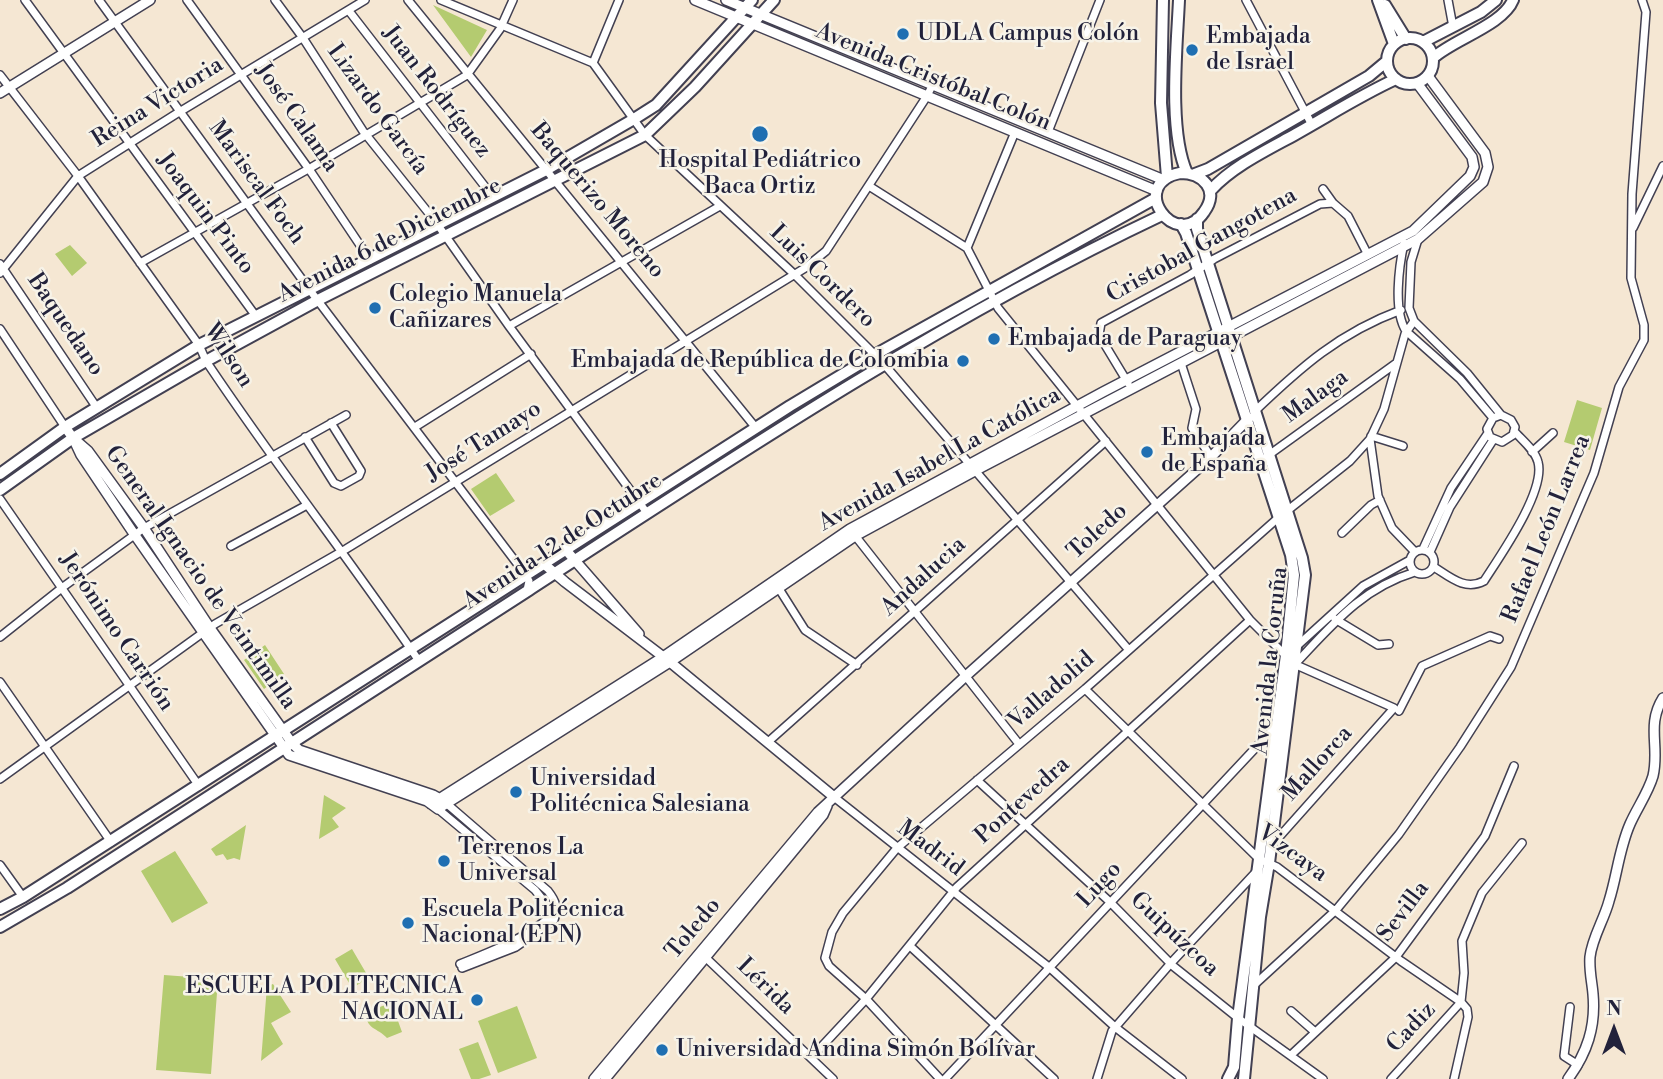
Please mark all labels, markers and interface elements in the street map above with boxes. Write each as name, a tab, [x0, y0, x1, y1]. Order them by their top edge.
street label: Avenida Cristóbal Colón	[811, 18, 1055, 138]
street label: Juan Rodríguez	[376, 20, 496, 164]
place label: UDLA Campus Colón	[917, 20, 1139, 48]
place label: Embajada de Israel	[1206, 23, 1311, 77]
marker: UDLA Campus Colón	[895, 26, 911, 42]
street label: Lizardo García	[320, 39, 434, 181]
marker: Embajada de Israel	[1184, 42, 1200, 58]
street label: Reina Victoria	[87, 52, 229, 154]
street label: José Calama	[248, 58, 344, 178]
street label: Mariscal Foch	[202, 116, 310, 250]
street label: Baquerizo Moreno	[524, 118, 670, 284]
marker: Hospital Pediátrico Baca Ortiz	[750, 124, 770, 144]
place label: Hospital Pediátrico Baca Ortiz	[659, 147, 861, 201]
street label: Joaquin Pinto	[150, 148, 260, 280]
street label: Avenida 6 de Diciembre	[274, 173, 506, 309]
street label: Cristobal Gangotena	[1102, 182, 1302, 310]
street label: Luis Cordero	[763, 220, 881, 334]
street label: Baquedano	[21, 268, 109, 382]
place label: Colegio Manuela Cañizares	[389, 281, 562, 335]
marker: Colegio Manuela Cañizares	[367, 300, 383, 316]
street label: Wilson	[197, 319, 259, 393]
place label: Embajada de Paraguay	[1008, 325, 1242, 353]
marker: Embajada de Paraguay	[986, 331, 1002, 347]
place label: Embajada de República de Colombia	[571, 347, 949, 375]
marker: Embajada de República de Colombia	[955, 353, 971, 369]
street label: Malaga	[1278, 364, 1354, 430]
street label: Avenida Isabel La Católica	[814, 382, 1066, 538]
street label: José Tamayo	[421, 396, 547, 488]
place label: Embajada de España	[1161, 425, 1267, 479]
street label: Rafael León Larrea	[1497, 431, 1597, 627]
street label: General Ignacio de Veintimilla	[98, 441, 302, 715]
marker: Embajada de España	[1139, 444, 1155, 460]
street label: Avenida 12 de Octubre	[459, 467, 667, 617]
street label: Toledo	[1062, 498, 1134, 566]
street label: Andalucia	[876, 532, 972, 622]
street label: Jerónimo Carrión	[53, 547, 179, 717]
street label: Avenida la Coruña	[1247, 566, 1295, 756]
street label: Valladolid	[1003, 646, 1101, 736]
street label: Mallorca	[1277, 721, 1359, 807]
street label: Pontevedra	[970, 751, 1076, 851]
place label: Universidad Politécnica Salesiana	[530, 765, 750, 819]
marker: Universidad Politécnica Salesiana	[508, 784, 524, 800]
street label: Madrid	[891, 815, 969, 883]
street label: Vizcaya	[1252, 819, 1332, 889]
place label: Terrenos La Universal	[458, 834, 584, 888]
marker: Terrenos La Universal	[436, 853, 452, 869]
street label: Lugo	[1072, 856, 1128, 914]
street label: Sevilla	[1372, 876, 1436, 948]
street label: Guipúzcoa	[1124, 887, 1224, 983]
street label: Toledo	[660, 893, 728, 965]
place label: Escuela Politécnica Nacional (EPN)	[422, 896, 624, 950]
marker: Escuela Politécnica Nacional (EPN)	[400, 915, 416, 931]
street label: Lérida	[730, 953, 800, 1021]
place label: ESCUELA POLITECNICA NACIONAL	[185, 973, 463, 1027]
marker: ESCUELA POLITECNICA NACIONAL	[469, 992, 485, 1008]
north arrow	[1579, 995, 1649, 1065]
street label: Cadiz	[1382, 997, 1442, 1059]
text: N	[1606, 997, 1622, 1021]
place label: Universidad Andina Simón Bolívar	[676, 1036, 1035, 1064]
marker: Universidad Andina Simón Bolívar	[654, 1042, 670, 1058]

